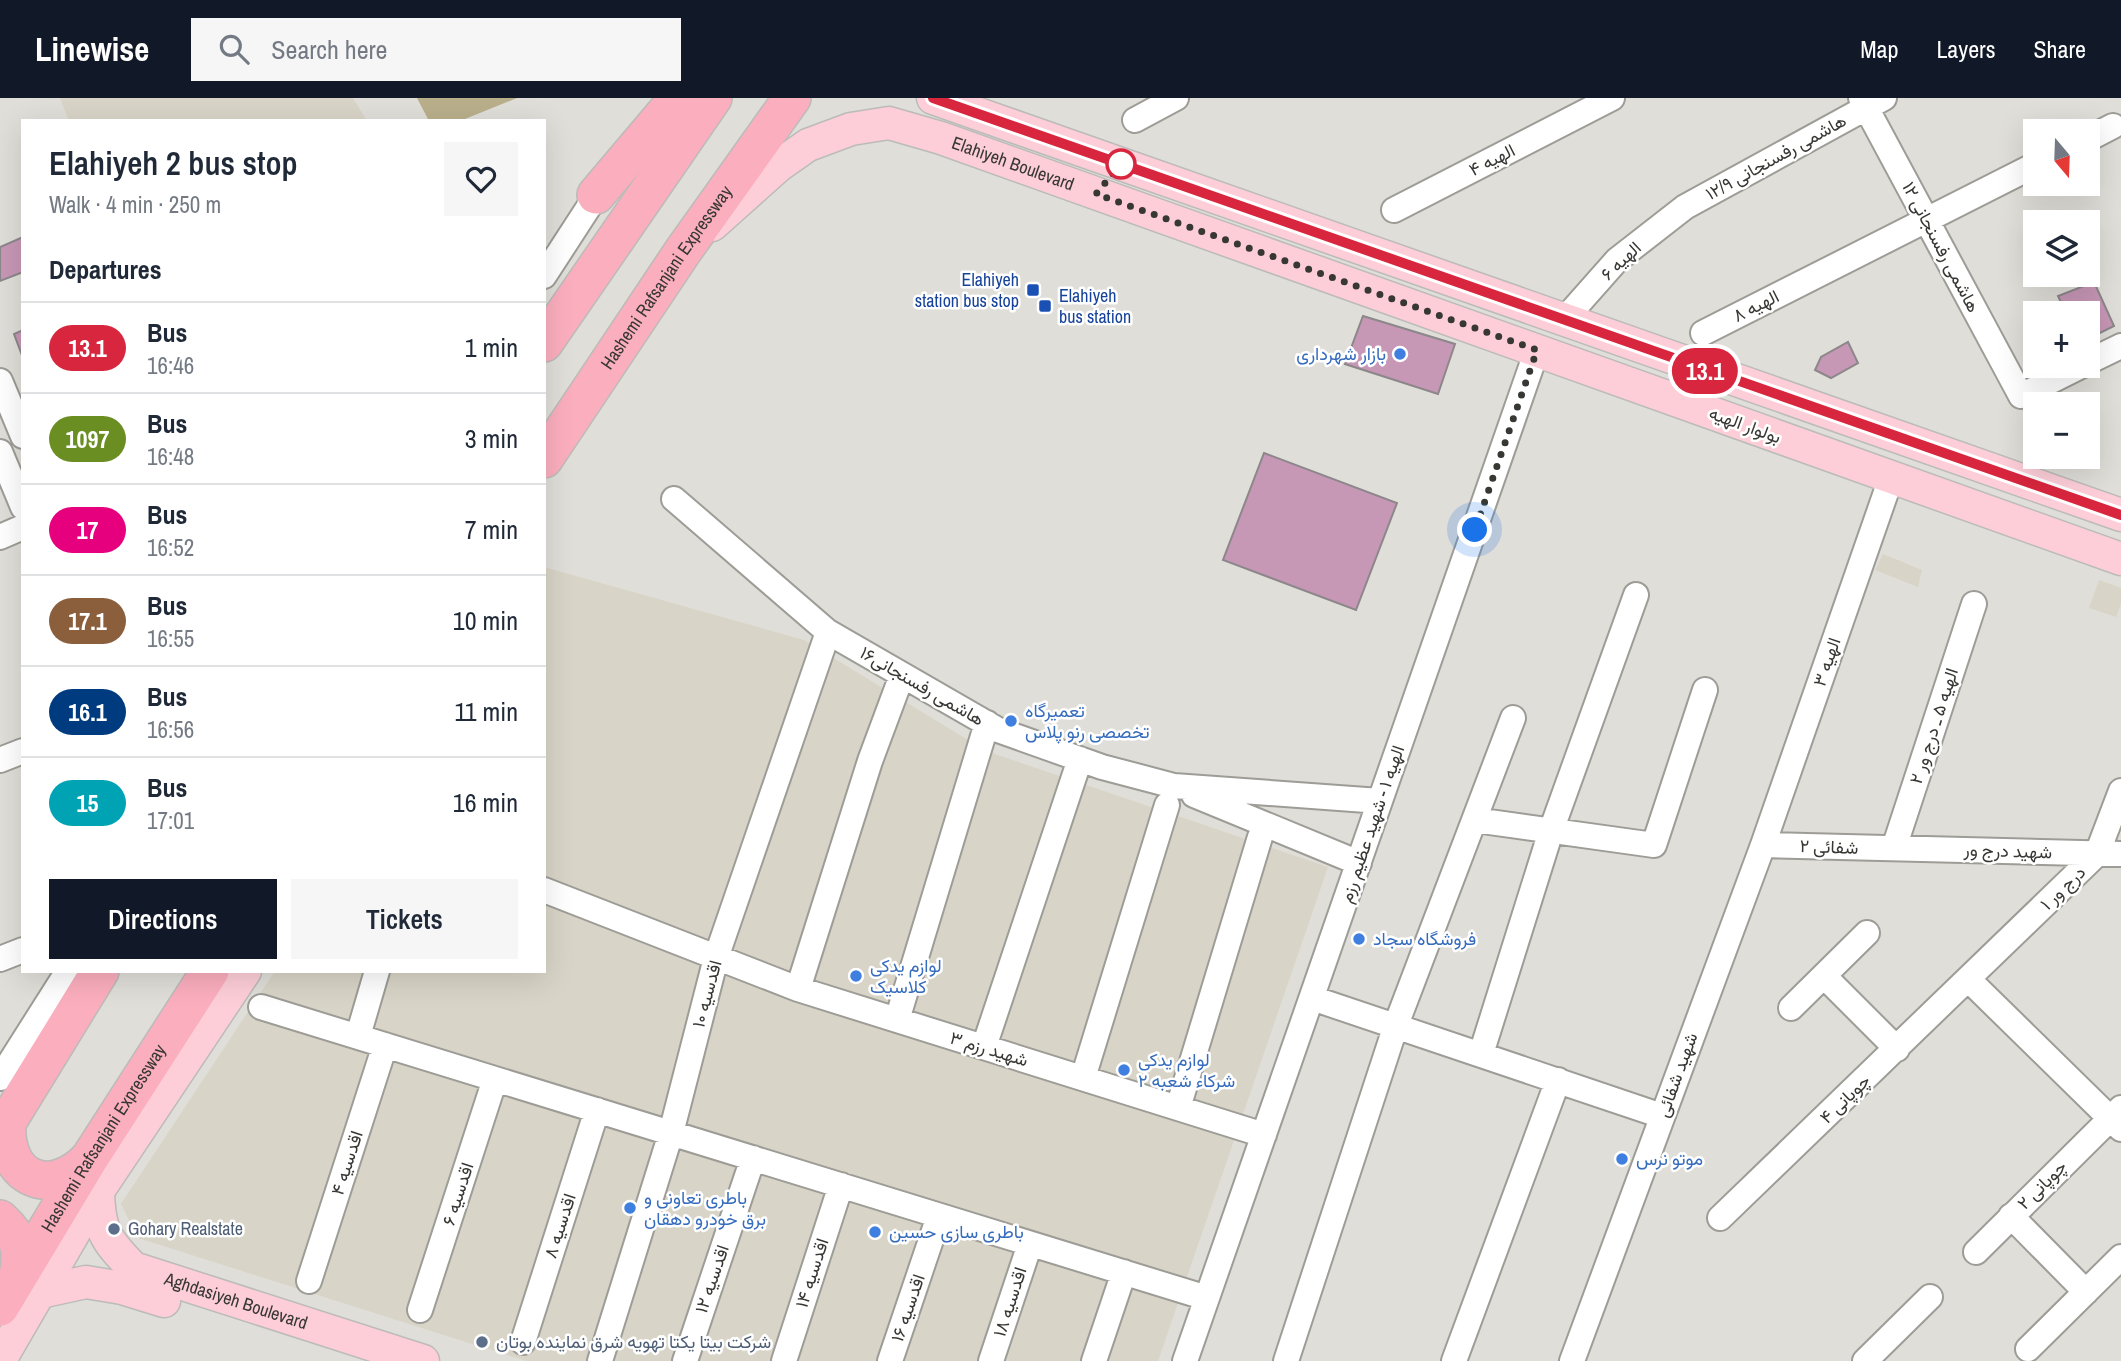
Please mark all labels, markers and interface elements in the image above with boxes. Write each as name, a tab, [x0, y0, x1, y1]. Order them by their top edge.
search box	[191, 18, 681, 81]
text: Linewise	[35, 27, 149, 71]
icon: search	[215, 30, 253, 68]
text: Search here	[271, 32, 387, 67]
text: Map	[1860, 33, 1898, 65]
text: Layers	[1936, 33, 1995, 65]
text: Share	[2033, 33, 2086, 65]
street label: هاشمی رفسنجانی ۱۲/۹	[1701, 107, 1851, 206]
north arrow	[2023, 119, 2100, 196]
map controls	[2023, 119, 2100, 469]
street label: Elahiyeh Boulevard	[949, 130, 1078, 197]
street label: الهیه ۴	[1464, 137, 1519, 182]
text: Elahiyeh 2 bus stop	[49, 141, 298, 185]
button: heart	[444, 142, 518, 216]
unlabelled marker	[1106, 149, 1136, 179]
street label: هاشمی رفسنجانی ۱۲	[1896, 177, 1986, 317]
street label: Hashemi Rafsanjani Expressway	[594, 180, 738, 374]
text: Walk · 4 min · 250 m	[49, 189, 221, 220]
button: layers	[2023, 210, 2100, 287]
street label: الهیه ۶	[1595, 235, 1646, 286]
text: Departures	[49, 252, 162, 287]
place label: Elahiyeh station bus stop	[915, 267, 1019, 313]
marker: Elahiyeh station bus stop	[1025, 282, 1041, 298]
place label: Elahiyeh bus station	[1059, 283, 1131, 329]
street label: الهیه ۸	[1728, 283, 1783, 328]
marker: Elahiyeh bus station	[1037, 298, 1053, 314]
button: +	[2023, 301, 2100, 378]
text: Bus	[147, 315, 187, 350]
text: 1 min	[465, 330, 518, 365]
text: 13.1	[68, 332, 107, 364]
place label: بازار شهرداری	[1296, 341, 1386, 366]
marker: بازار شهرداری	[1392, 346, 1408, 362]
line badge: 13.1	[1656, 348, 1754, 394]
text: 16:46	[147, 350, 194, 381]
text: 13.1	[1686, 355, 1724, 387]
button: −	[2023, 392, 2100, 469]
street label: بولوار الهیه	[1706, 400, 1785, 449]
text: Bus	[147, 406, 187, 441]
text: 3 min	[465, 421, 518, 456]
text: 1097	[66, 423, 109, 455]
text: 16:48	[147, 441, 194, 472]
text: Bus	[147, 497, 187, 532]
text: 7 min	[465, 512, 518, 547]
your location	[1457, 512, 1492, 547]
text: 17	[77, 514, 98, 546]
text: 16:52	[147, 532, 194, 563]
text: Bus	[147, 588, 187, 623]
text: 10 min	[453, 603, 518, 638]
text: 17.1	[68, 605, 107, 637]
text: 16:55	[147, 623, 194, 654]
street label: الهیه ۳	[1807, 634, 1847, 690]
street label: هاشمی رفسنجانی۱۶	[855, 640, 989, 731]
street label: الهیه ۵ ـ درج ور ۲	[1903, 665, 1964, 787]
text: Bus	[147, 679, 187, 714]
text: 11 min	[454, 694, 518, 729]
text: 16.1	[68, 696, 107, 728]
place label: تعمیرگاه تخصصی رنو پلاس	[1025, 698, 1149, 744]
marker: تعمیرگاه تخصصی رنو پلاس	[1003, 713, 1019, 729]
text: 16:56	[147, 714, 194, 745]
street label: الهیه ۱ - شهید عظیم رزم	[1333, 742, 1410, 906]
text: Bus	[147, 770, 187, 805]
text: 16 min	[453, 785, 518, 820]
text: 15	[77, 787, 98, 819]
text: 17:01	[147, 805, 194, 836]
street label: شفائی ۲	[1799, 833, 1859, 860]
street label: شهید درج ور	[1962, 836, 2053, 865]
street label: درج ور ۱	[2034, 860, 2091, 916]
button: Directions	[49, 879, 277, 959]
button: Tickets	[291, 879, 518, 959]
place label: فروشگاه سجاد	[1373, 926, 1476, 951]
marker: فروشگاه سجاد	[1351, 931, 1367, 947]
place label: لوازم یدکی کلاسیک	[870, 953, 942, 999]
street label: اقدسیه ۱۰	[686, 957, 728, 1030]
marker: لوازم یدکی کلاسیک	[848, 968, 864, 984]
street label: شهید رزم ۳	[947, 1025, 1031, 1072]
street label: شهید شفائی	[1650, 1029, 1703, 1121]
street label: Hashemi Rafsanjani Expressway	[35, 1039, 172, 1237]
place label: لوازم یدکی شرکاء شعبه ۲	[1138, 1047, 1235, 1093]
marker: لوازم یدکی شرکاء شعبه ۲	[1116, 1062, 1132, 1078]
street label: چوپانی ۴	[1814, 1068, 1875, 1129]
street label: اقدسیه ۴	[324, 1127, 369, 1198]
place label: موتو نرس	[1636, 1146, 1703, 1171]
marker: موتو نرس	[1614, 1151, 1630, 1167]
street label: چوپانی ۲	[2011, 1154, 2072, 1215]
street label: اقدسیه ۶	[436, 1159, 479, 1229]
place label: باطری تعاونی و برق خودرو دهقان	[644, 1185, 766, 1231]
street label: اقدسیه ۸	[537, 1190, 582, 1261]
marker: باطری تعاونی و برق خودرو دهقان	[622, 1200, 638, 1216]
place label: Gohary Realstate	[128, 1216, 243, 1241]
place label: باطری سازی حسین	[889, 1219, 1024, 1244]
marker: Gohary Realstate	[106, 1221, 122, 1237]
marker: باطری سازی حسین	[867, 1224, 883, 1240]
street label: اقدسیه ۱۴	[789, 1235, 834, 1311]
street label: اقدسیه ۱۲	[688, 1241, 735, 1316]
street label: اقدسیه ۱۸	[987, 1264, 1033, 1340]
street label: Aghdasiyeh Boulevard	[161, 1266, 311, 1335]
street label: اقدسیه ۱۶	[884, 1271, 931, 1345]
place label: شرکت بیتا یکتا تهویه شرق نماینده بوتان	[496, 1329, 771, 1354]
marker: شرکت بیتا یکتا تهویه شرق نماینده بوتان	[474, 1334, 490, 1350]

